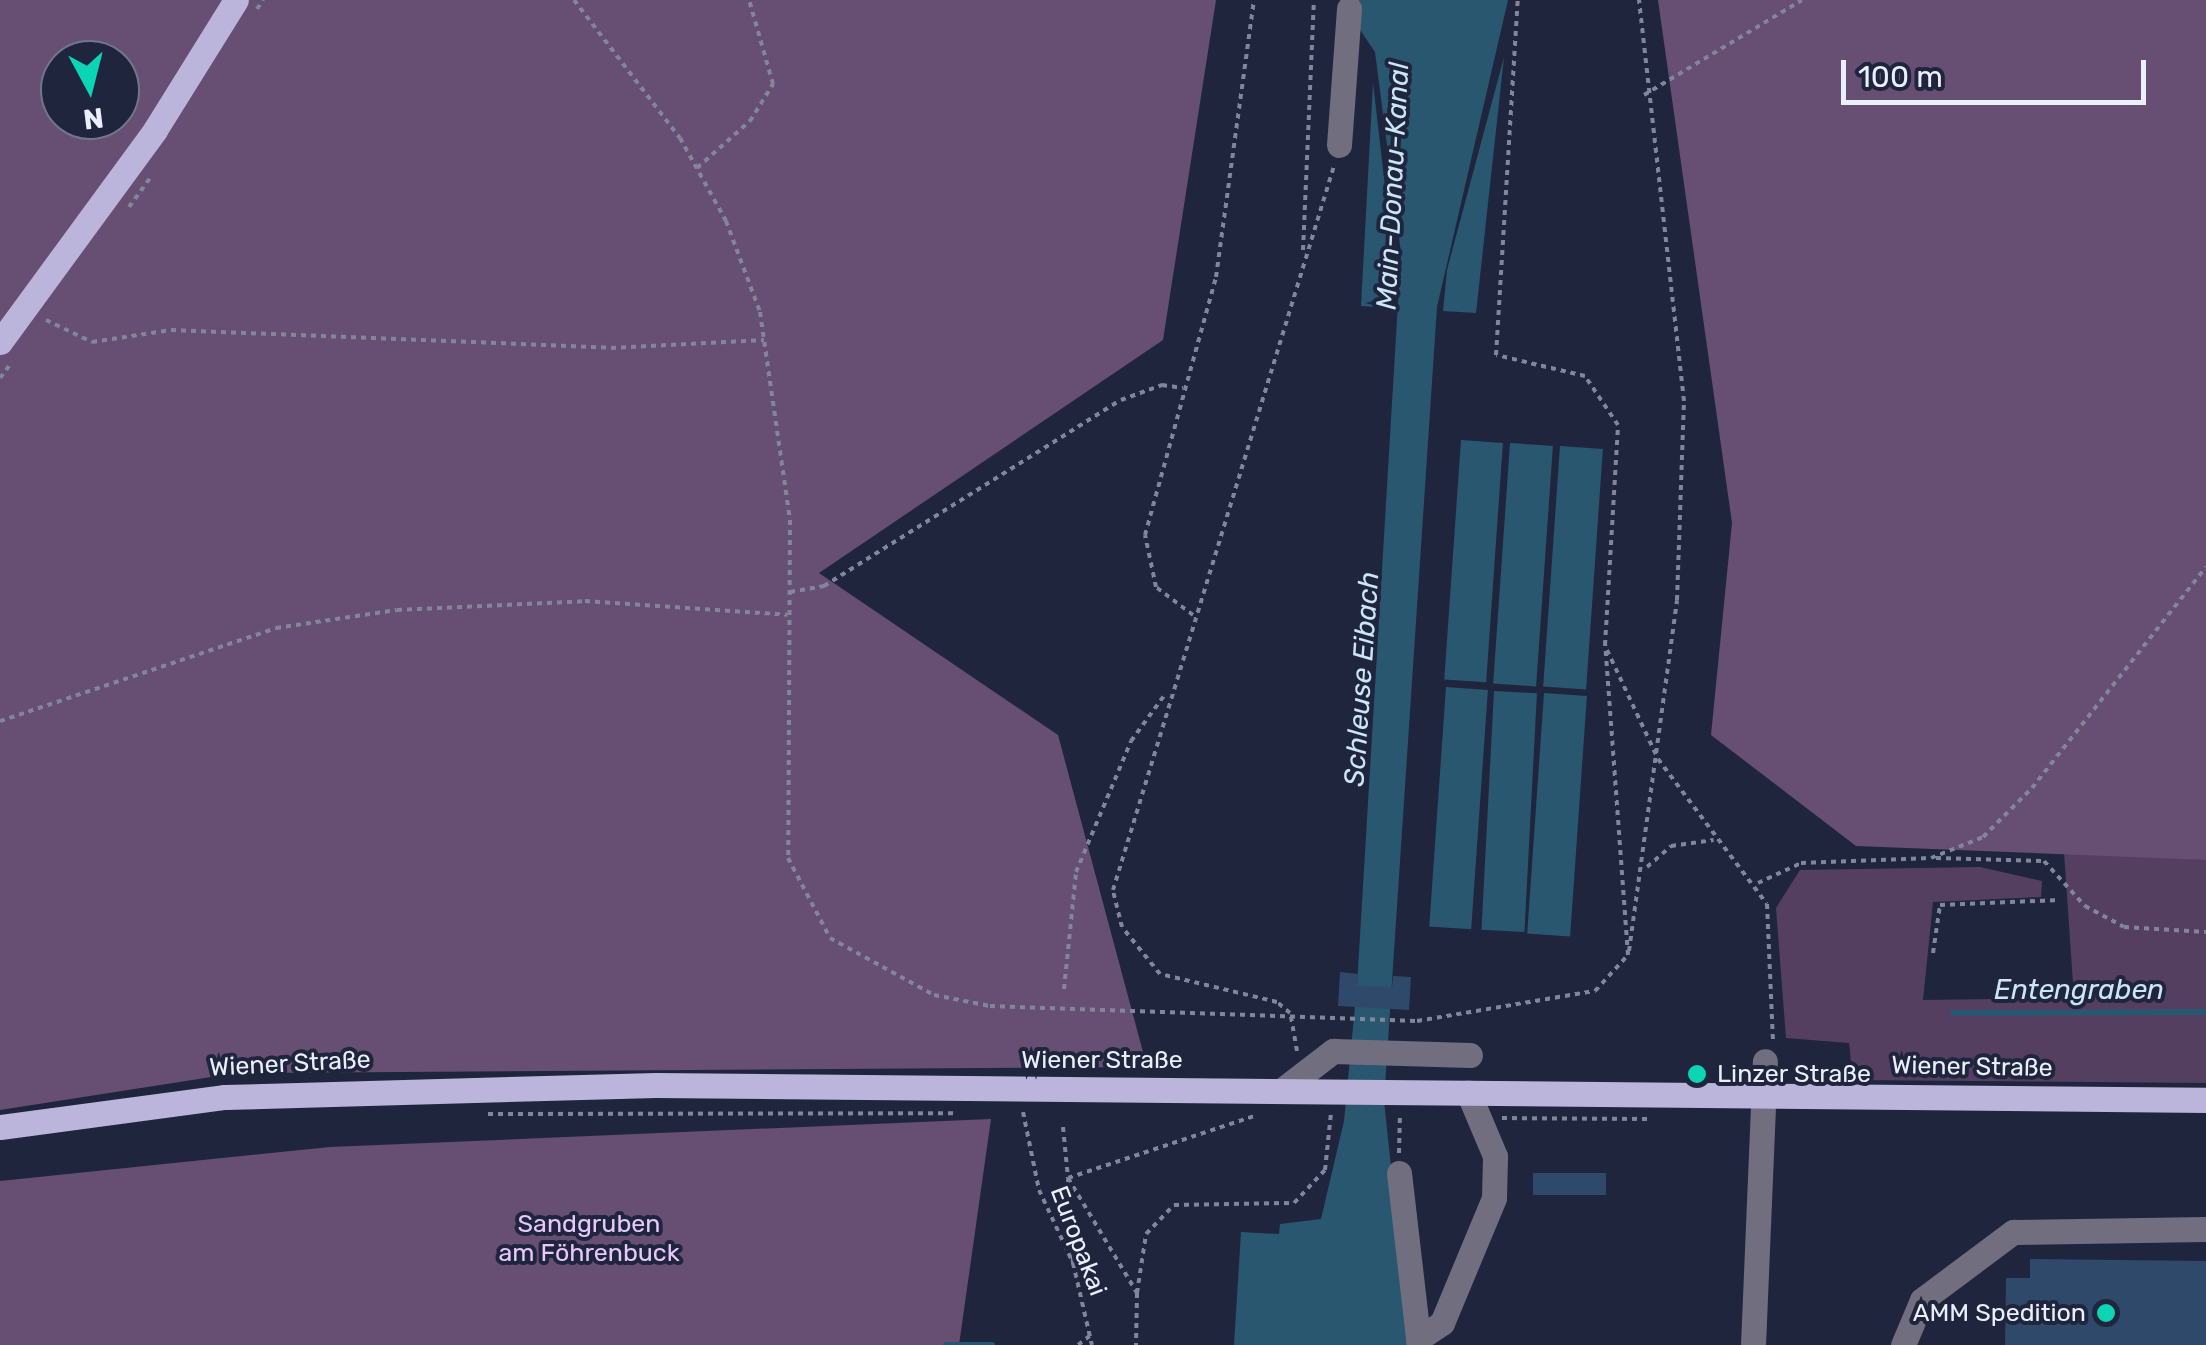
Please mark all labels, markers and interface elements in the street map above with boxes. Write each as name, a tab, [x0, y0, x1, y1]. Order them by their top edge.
north arrow	[40, 40, 140, 140]
scale bar	[1846, 40, 2151, 102]
text: 100 m	[1858, 59, 1943, 95]
water label: Main-Donau-Kanal	[1370, 61, 1416, 311]
text: N	[81, 101, 105, 136]
water label: Schleuse Eibach	[1338, 570, 1386, 788]
water label: Entengraben	[1994, 973, 2164, 1007]
street label: Wiener Straße	[208, 1045, 372, 1083]
street label: Wiener Straße	[1021, 1045, 1183, 1075]
street label: Wiener Straße	[1891, 1051, 2053, 1083]
place label: Linzer Straße	[1717, 1059, 1872, 1089]
marker: Linzer Straße	[1686, 1063, 1708, 1085]
street label: Europakai	[1043, 1182, 1113, 1300]
park label: Sandgruben am Föhrenbuck	[498, 1210, 680, 1269]
place label: AMM Spedition	[1913, 1298, 2086, 1328]
marker: AMM Spedition	[2095, 1302, 2117, 1324]

